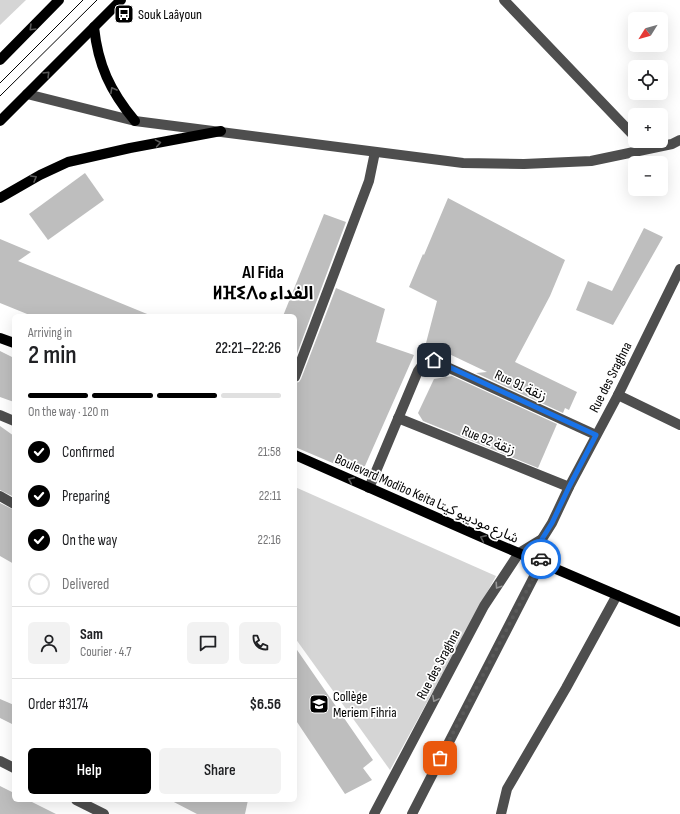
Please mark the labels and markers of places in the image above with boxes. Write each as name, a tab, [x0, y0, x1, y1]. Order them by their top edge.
bus stop icon: Souk Laâyoun	[113, 3, 135, 25]
place label: Souk Laâyoun	[138, 6, 202, 23]
pin	[417, 343, 451, 377]
place label: Collège Meriem Fihria	[333, 688, 397, 721]
school or university icon: Collège Meriem Fihria	[308, 693, 330, 715]
pin	[423, 741, 457, 775]

